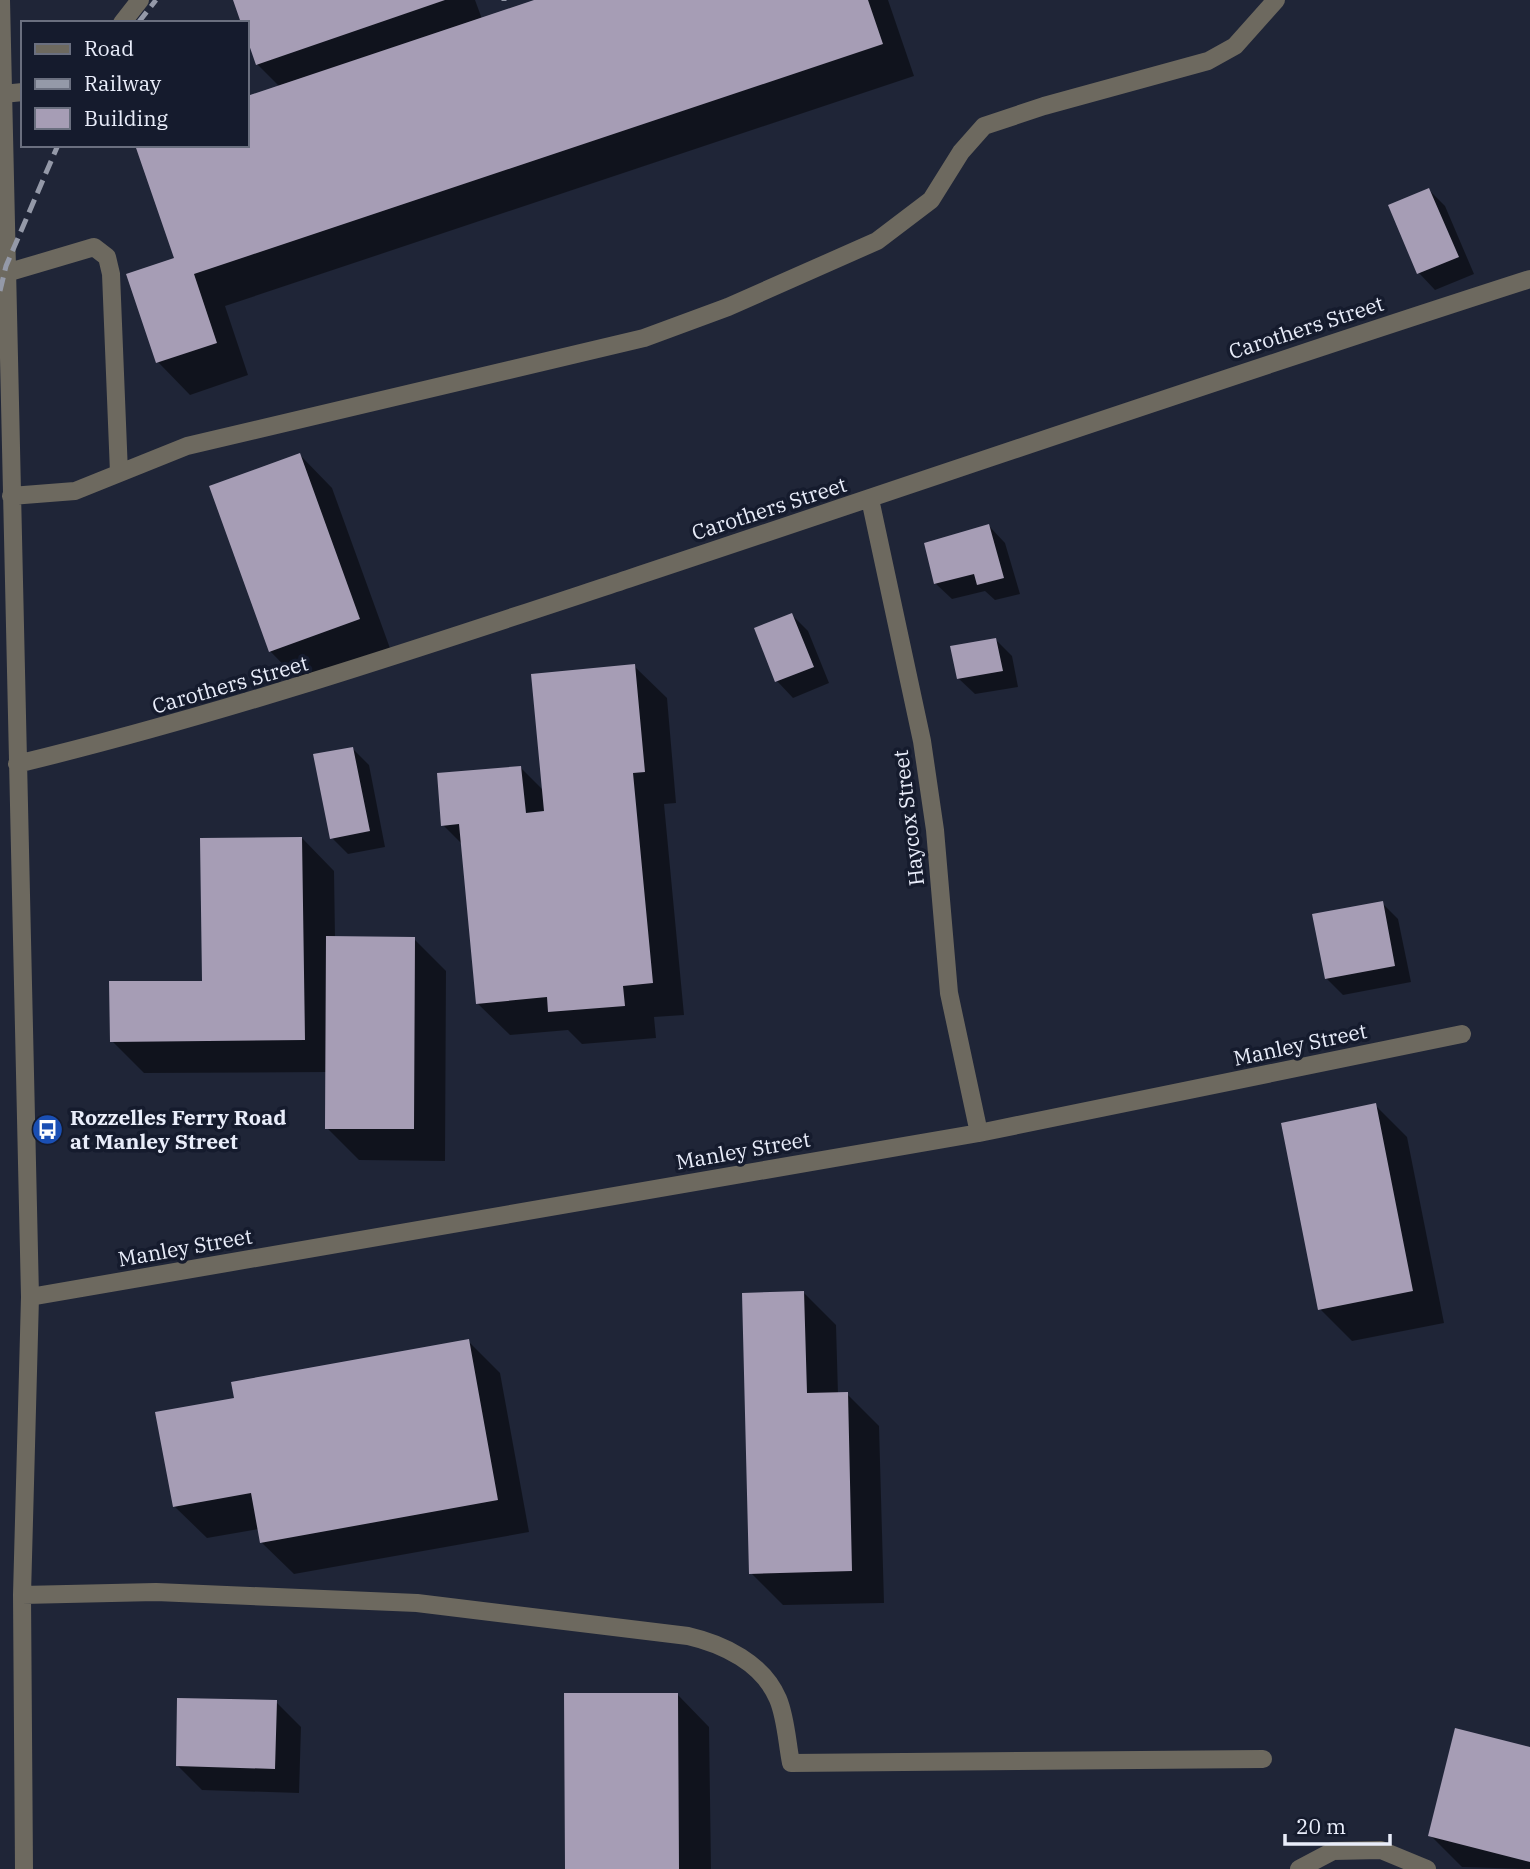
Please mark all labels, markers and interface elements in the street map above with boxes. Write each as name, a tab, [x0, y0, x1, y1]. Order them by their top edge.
legend	[21, 21, 248, 147]
text: Road	[84, 34, 134, 62]
text: Railway	[84, 69, 162, 97]
text: Building	[84, 104, 169, 132]
street label: Carothers Street	[1225, 289, 1387, 365]
street label: Carothers Street	[688, 470, 850, 546]
street label: Carothers Street	[149, 648, 311, 720]
street label: Haycox Street	[886, 749, 930, 887]
street label: Manley Street	[1231, 1016, 1369, 1072]
place label: Rozzelles Ferry Road at Manley Street	[70, 1103, 286, 1155]
bus stop icon: Rozzelles Ferry Road at Manley Street	[30, 1112, 64, 1146]
street label: Manley Street	[674, 1124, 812, 1176]
street label: Manley Street	[116, 1221, 254, 1273]
scale bar	[1285, 1802, 1390, 1846]
text: 20 m	[1296, 1812, 1346, 1840]

